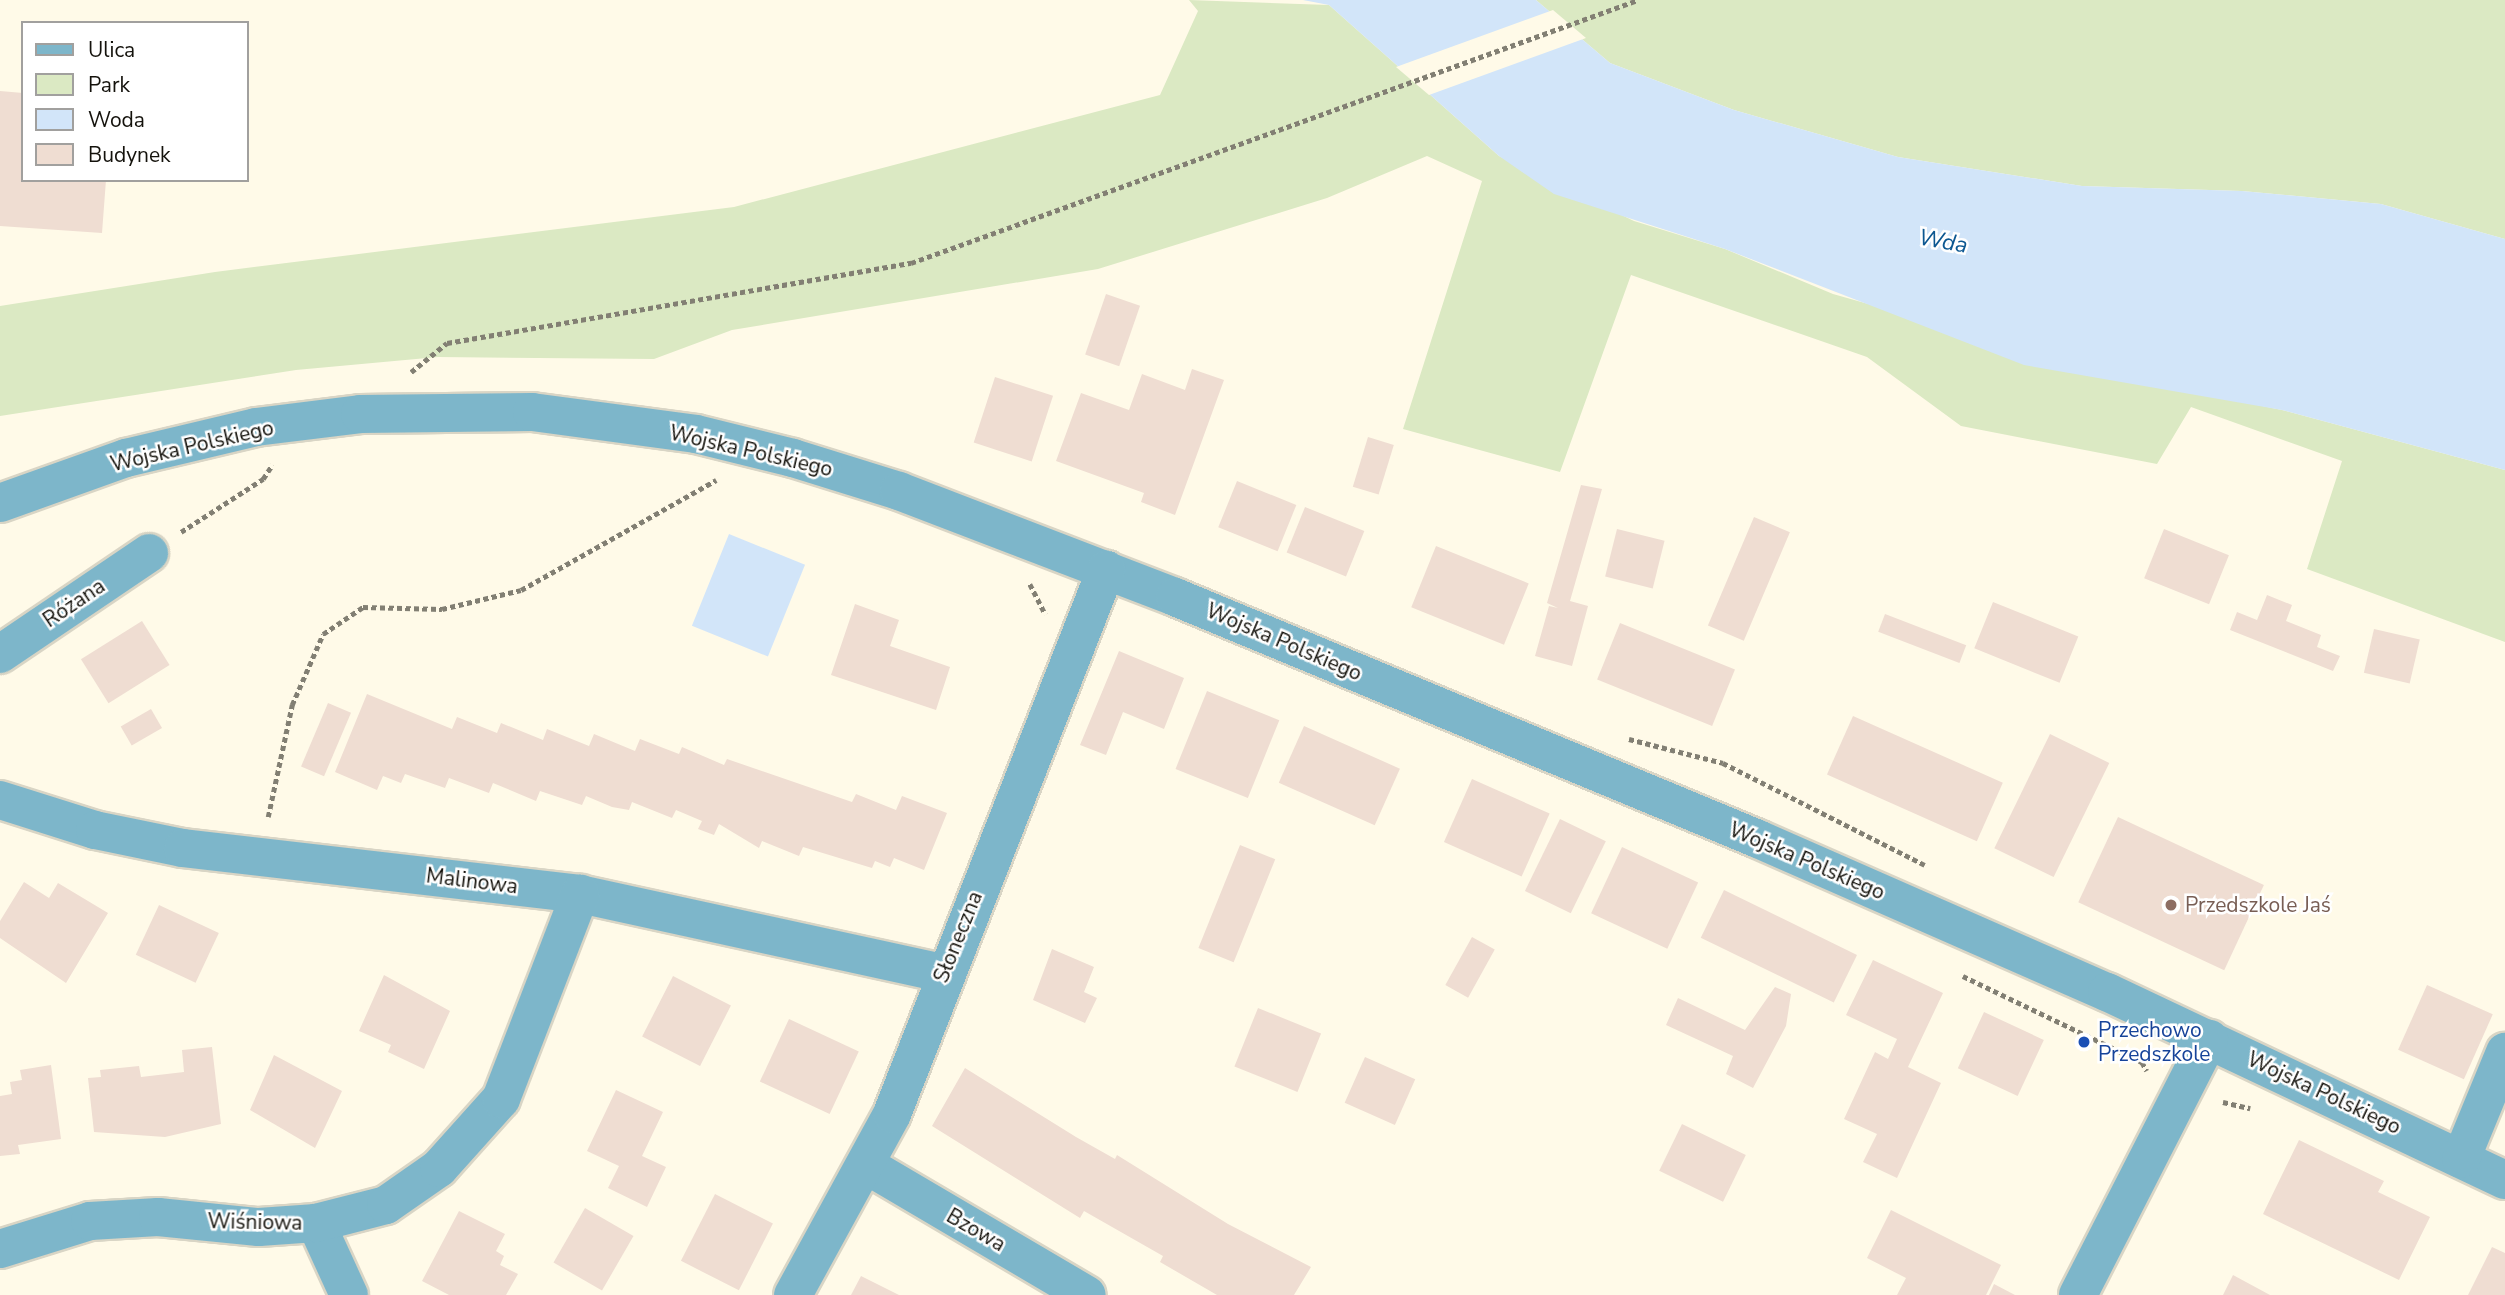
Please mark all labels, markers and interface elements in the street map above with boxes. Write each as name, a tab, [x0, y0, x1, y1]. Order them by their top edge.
legend	[21, 21, 248, 182]
text: Ulica	[88, 36, 135, 64]
text: Park	[88, 71, 130, 99]
text: Woda	[88, 106, 145, 134]
text: Budynek	[88, 141, 171, 169]
water label: Wda	[1916, 224, 1970, 260]
street label: Wojska Polskiego	[108, 415, 276, 477]
street label: Wojska Polskiego	[667, 420, 835, 482]
street label: Różana	[38, 573, 110, 633]
street label: Wojska Polskiego	[1202, 598, 1366, 686]
street label: Wojska Polskiego	[1725, 817, 1889, 905]
street label: Malinowa	[425, 863, 519, 899]
street label: Słoneczna	[928, 888, 988, 986]
place label: Przedszkole Jaś	[2185, 892, 2331, 918]
marker: Przedszkole Jaś	[2163, 897, 2179, 913]
place label: Przechowo Przedszkole	[2098, 1017, 2210, 1067]
marker: Przechowo Przedszkole	[2076, 1034, 2092, 1050]
street label: Wojska Polskiego	[2243, 1046, 2405, 1140]
street label: Bzowa	[942, 1203, 1010, 1257]
street label: Wiśniowa	[207, 1209, 303, 1235]

